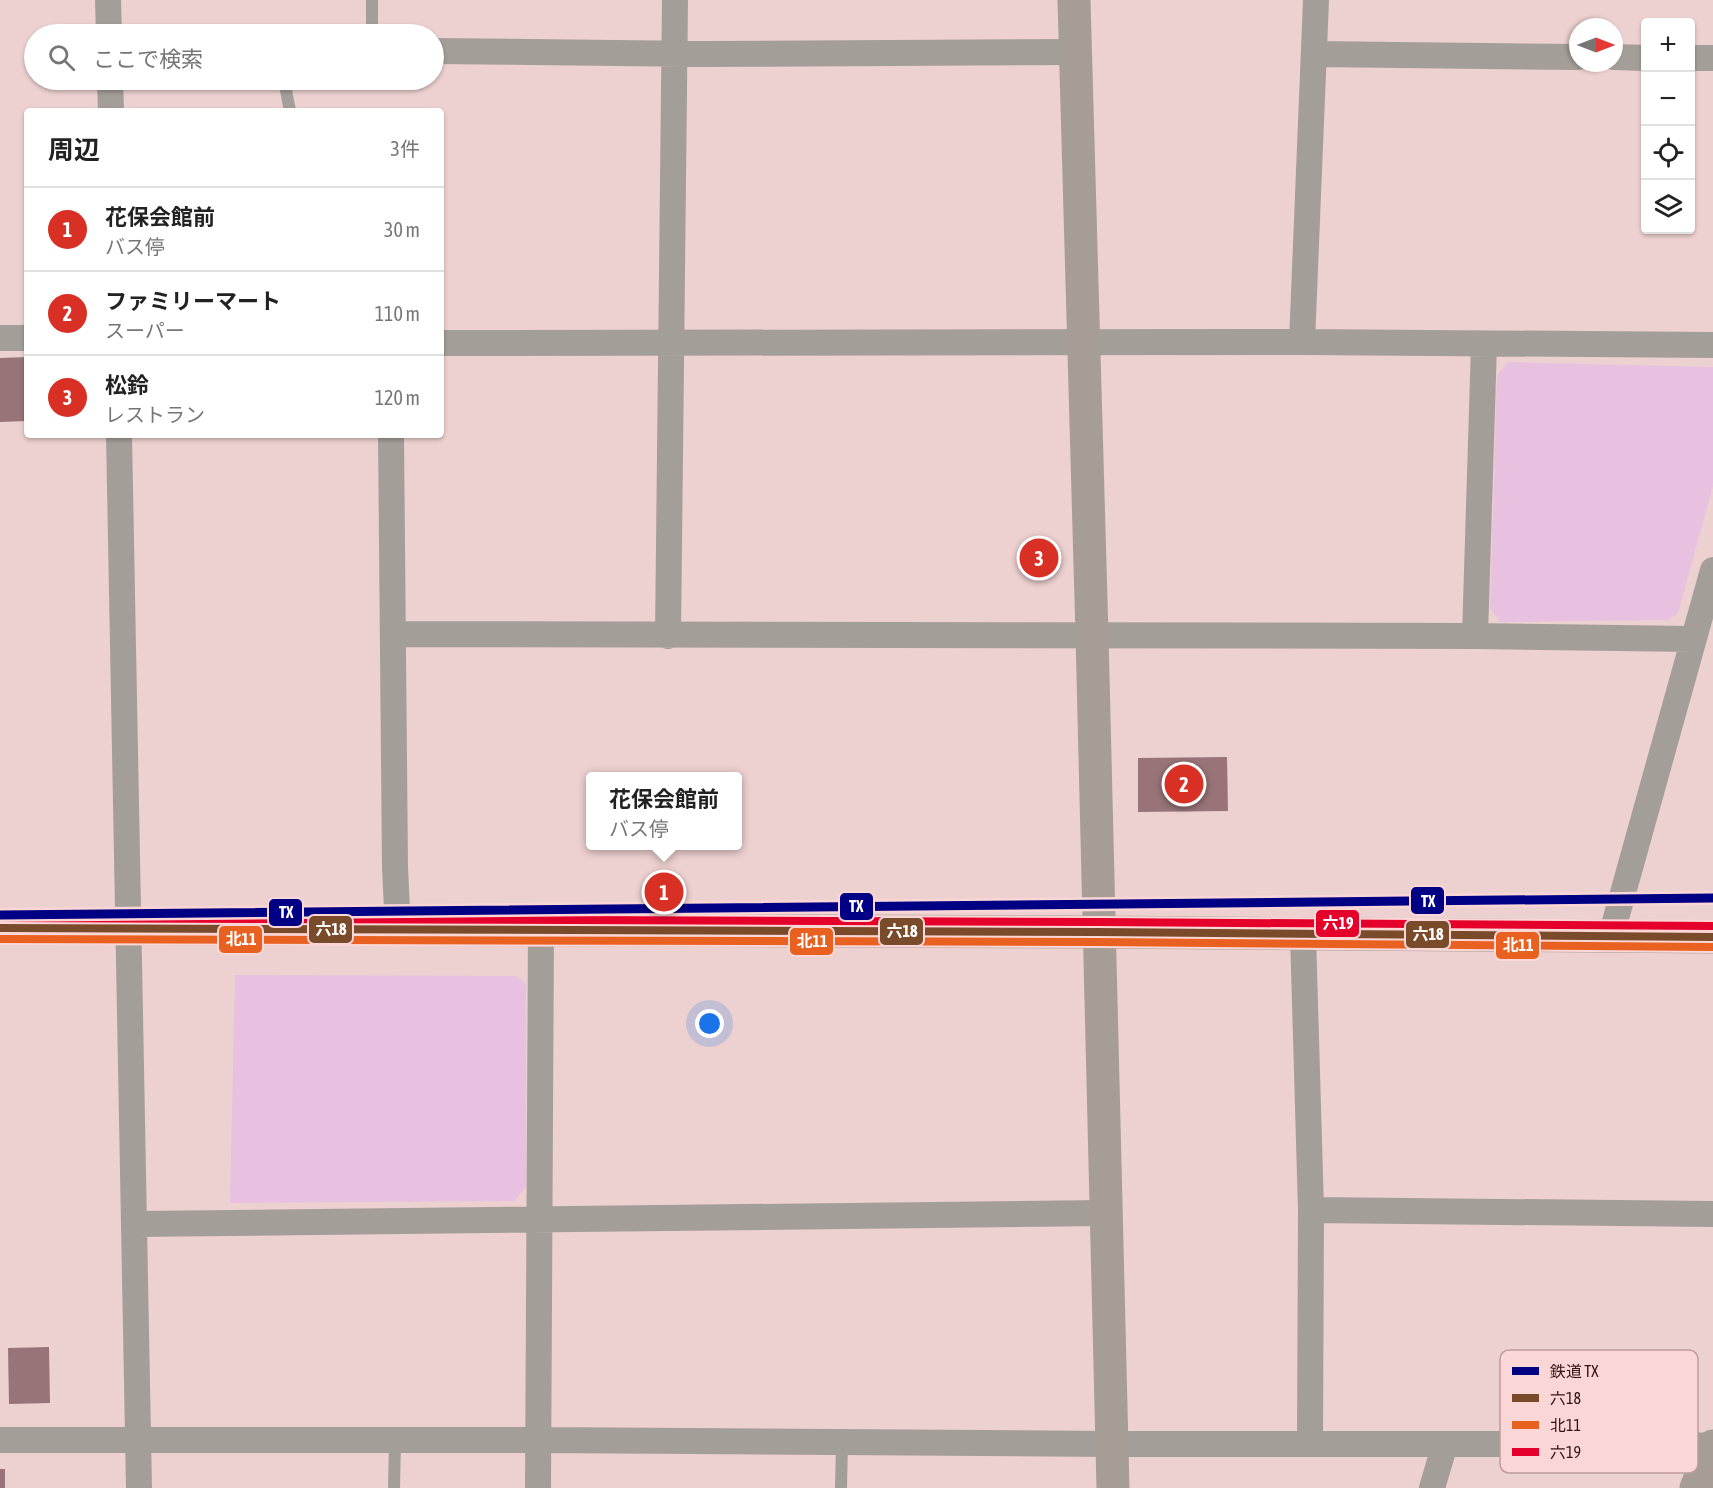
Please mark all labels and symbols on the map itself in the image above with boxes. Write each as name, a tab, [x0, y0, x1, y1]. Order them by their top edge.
north arrow	[1569, 18, 1623, 72]
pin: 3	[1020, 536, 1058, 580]
pin: 2	[1164, 762, 1204, 806]
pin: 1	[644, 870, 684, 914]
line badge: TX	[1410, 886, 1445, 915]
line badge: TX	[839, 892, 874, 921]
text: TX	[1421, 892, 1436, 910]
text: TX	[849, 897, 864, 915]
line badge: TX	[268, 898, 303, 927]
text: TX	[279, 903, 294, 921]
line badge: 六19	[1315, 909, 1360, 938]
text: 六19	[1322, 914, 1354, 932]
line badge: 六18	[308, 915, 353, 944]
line badge: 六18	[879, 917, 924, 946]
text: 六18	[315, 920, 347, 938]
line badge: 六18	[1405, 920, 1450, 949]
text: 六18	[886, 922, 918, 940]
line badge: 北11	[218, 925, 263, 954]
text: 六18	[1412, 925, 1444, 943]
line badge: 北11	[789, 927, 834, 956]
text: 北11	[225, 930, 257, 948]
line badge: 北11	[1495, 931, 1540, 960]
text: 北11	[796, 932, 828, 950]
text: 北11	[1502, 936, 1534, 954]
your location	[695, 1009, 724, 1038]
legend	[1500, 1350, 1698, 1473]
text: 鉄道 TX	[1550, 1362, 1599, 1380]
text: 六18	[1550, 1389, 1581, 1407]
text: 北11	[1550, 1416, 1581, 1434]
text: 六19	[1550, 1443, 1581, 1461]

